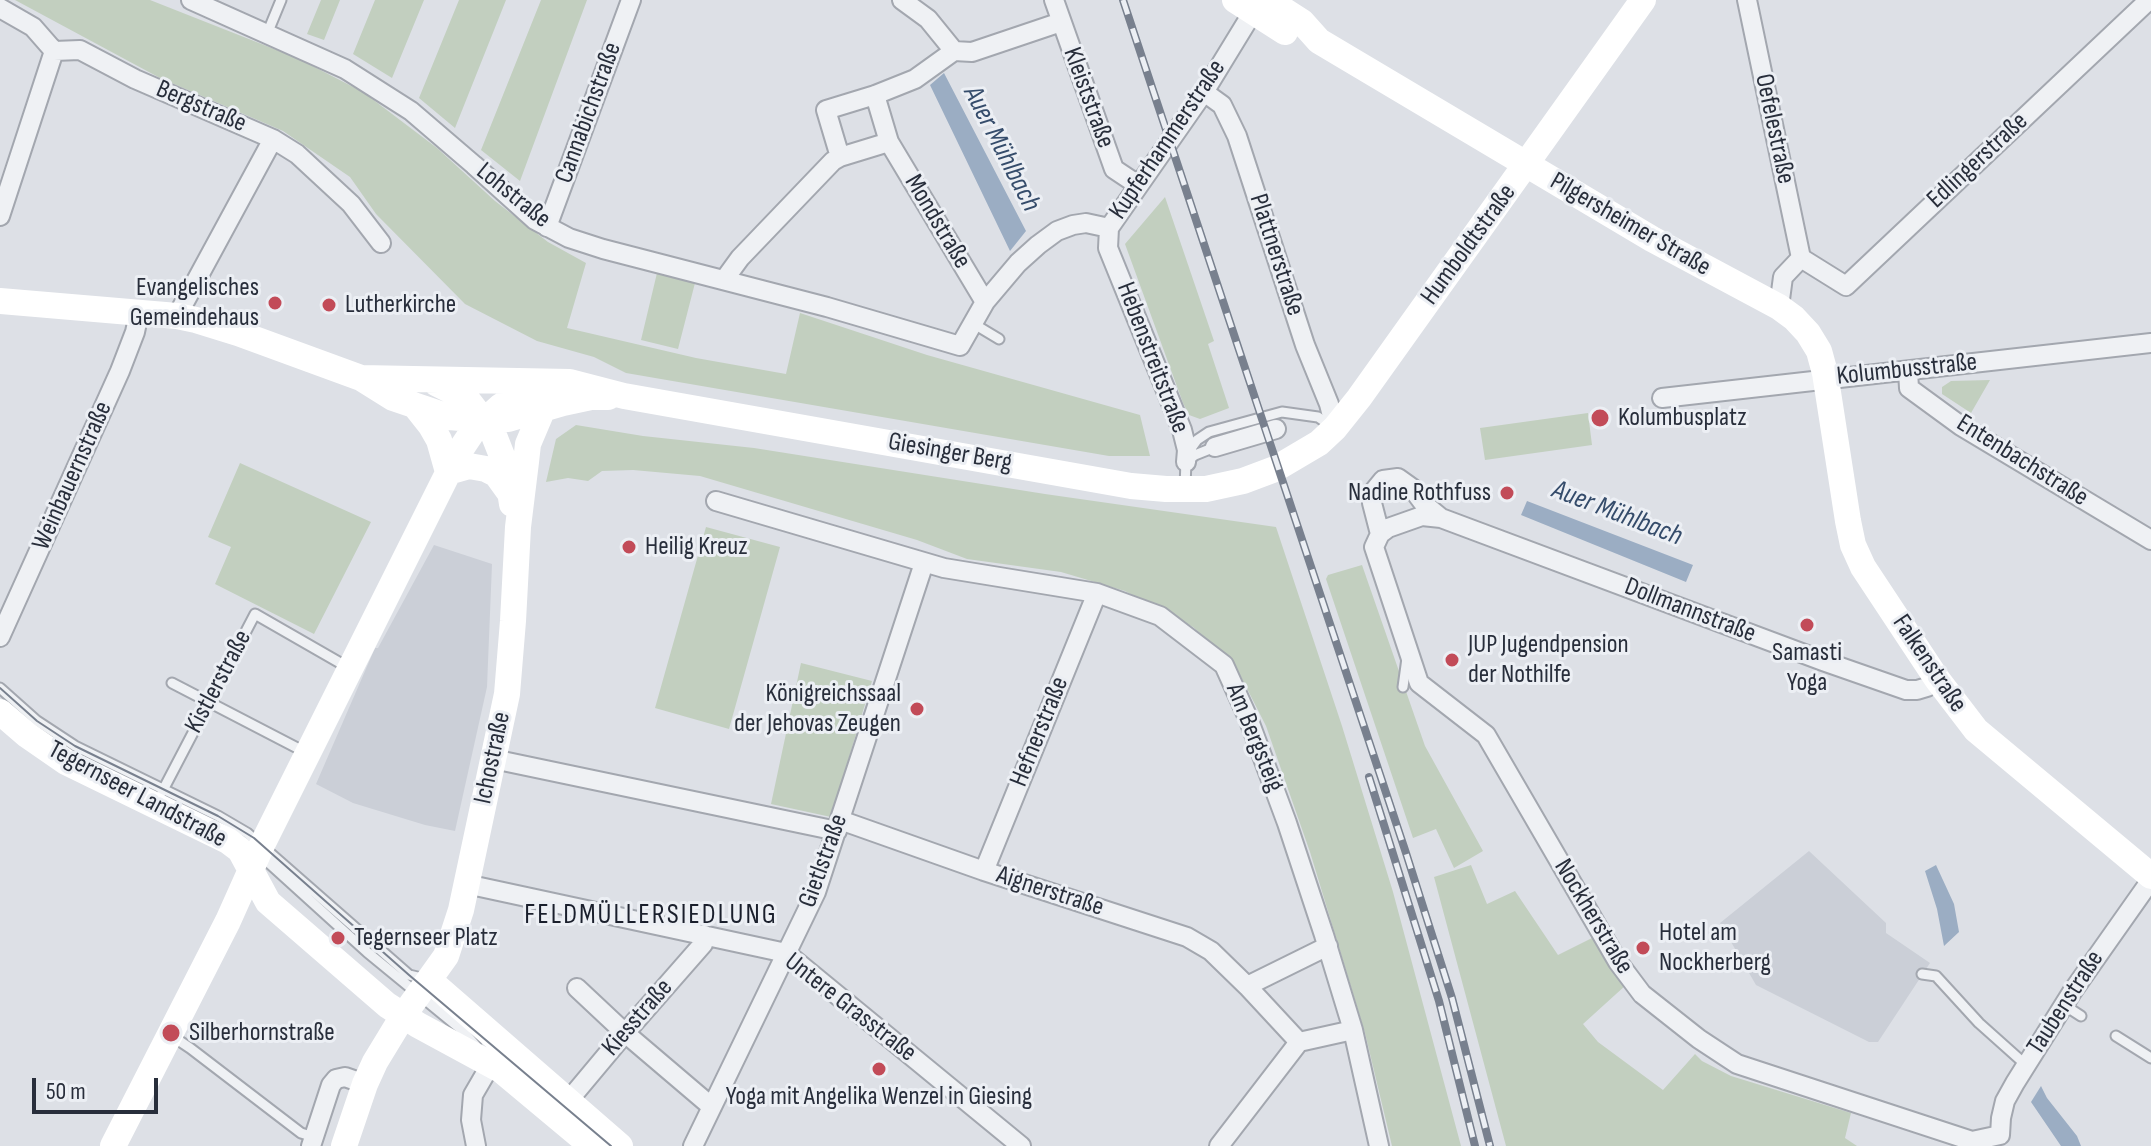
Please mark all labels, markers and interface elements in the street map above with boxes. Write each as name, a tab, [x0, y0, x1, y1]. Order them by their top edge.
street label: Cannabichstraße	[549, 38, 629, 188]
street label: Kleiststraße	[1055, 43, 1121, 153]
street label: Kupferhammerstraße	[1103, 54, 1233, 226]
street label: Oefelestraße	[1747, 71, 1801, 187]
street label: Bergstraße	[151, 74, 251, 140]
water label: Auer Mühlbach	[955, 81, 1047, 217]
street label: Edlingerstraße	[1921, 107, 2035, 215]
street label: Lohstraße	[469, 157, 557, 235]
street label: Pilgersheimer Straße	[1544, 166, 1716, 284]
street label: Mondstraße	[897, 169, 977, 275]
street label: Humboldtstraße	[1415, 179, 1523, 311]
street label: Plattnerstraße	[1242, 190, 1310, 320]
place label: Evangelisches Gemeindehaus	[130, 272, 259, 334]
street label: Hebenstreitstraße	[1109, 278, 1195, 438]
place label: Lutherkirche	[345, 289, 456, 321]
marker: Evangelisches Gemeindehaus	[266, 294, 284, 312]
marker: Lutherkirche	[320, 296, 338, 314]
street label: Kolumbusstraße	[1835, 347, 1979, 393]
street label: Weinbauernstraße	[26, 397, 120, 555]
place label: Kolumbusplatz	[1618, 402, 1747, 434]
marker: Kolumbusplatz	[1589, 407, 1611, 429]
street label: Entenbachstraße	[1950, 408, 2094, 514]
street label: Giesinger Berg	[886, 427, 1014, 479]
water label: Auer Mühlbach	[1547, 474, 1687, 554]
place label: Nadine Rothfuss	[1348, 477, 1491, 509]
marker: Nadine Rothfuss	[1498, 484, 1516, 502]
place label: Heilig Kreuz	[645, 531, 748, 563]
marker: Heilig Kreuz	[620, 538, 638, 556]
street label: Dollmannstraße	[1620, 572, 1760, 650]
street label: Falkenstraße	[1885, 609, 1973, 719]
marker: Samasti Yoga	[1798, 616, 1816, 634]
street label: Kistlerstraße	[179, 625, 259, 739]
place label: JUP Jugendpension der Nothilfe	[1468, 629, 1629, 690]
place label: Samasti Yoga	[1772, 637, 1842, 698]
marker: JUP Jugendpension der Nothilfe	[1443, 651, 1461, 669]
street label: Hefnerstraße	[1004, 673, 1076, 791]
place label: Königreichssaal der Jehovas Zeugen	[734, 678, 901, 740]
street label: Am Bergsteig	[1218, 679, 1290, 797]
marker: Königreichssaal der Jehovas Zeugen	[908, 700, 926, 718]
street label: Ichostraße	[468, 709, 518, 807]
street label: Tegernseer Landstraße	[42, 735, 232, 855]
street label: Gietlstraße	[793, 810, 855, 912]
street label: Nockherstraße	[1546, 854, 1640, 980]
street label: Aignerstraße	[993, 860, 1107, 924]
district label: FELDMÜLLERSIEDLUNG	[524, 899, 778, 933]
place label: Hotel am Nockherberg	[1659, 917, 1771, 978]
place label: Tegernseer Platz	[354, 922, 498, 954]
marker: Tegernseer Platz	[329, 929, 347, 947]
marker: Hotel am Nockherberg	[1634, 939, 1652, 957]
street label: Taubenstraße	[2021, 945, 2111, 1061]
street label: Untere Grasstraße	[778, 947, 922, 1069]
street label: Kiesstraße	[596, 973, 680, 1063]
place label: Silberhornstraße	[189, 1017, 335, 1049]
marker: Silberhornstraße	[160, 1022, 182, 1044]
marker: Yoga mit Angelika Wenzel in Giesing	[870, 1060, 888, 1078]
scale bar	[36, 1062, 162, 1112]
text: 50 m	[46, 1077, 86, 1106]
place label: Yoga mit Angelika Wenzel in Giesing	[726, 1081, 1032, 1113]

